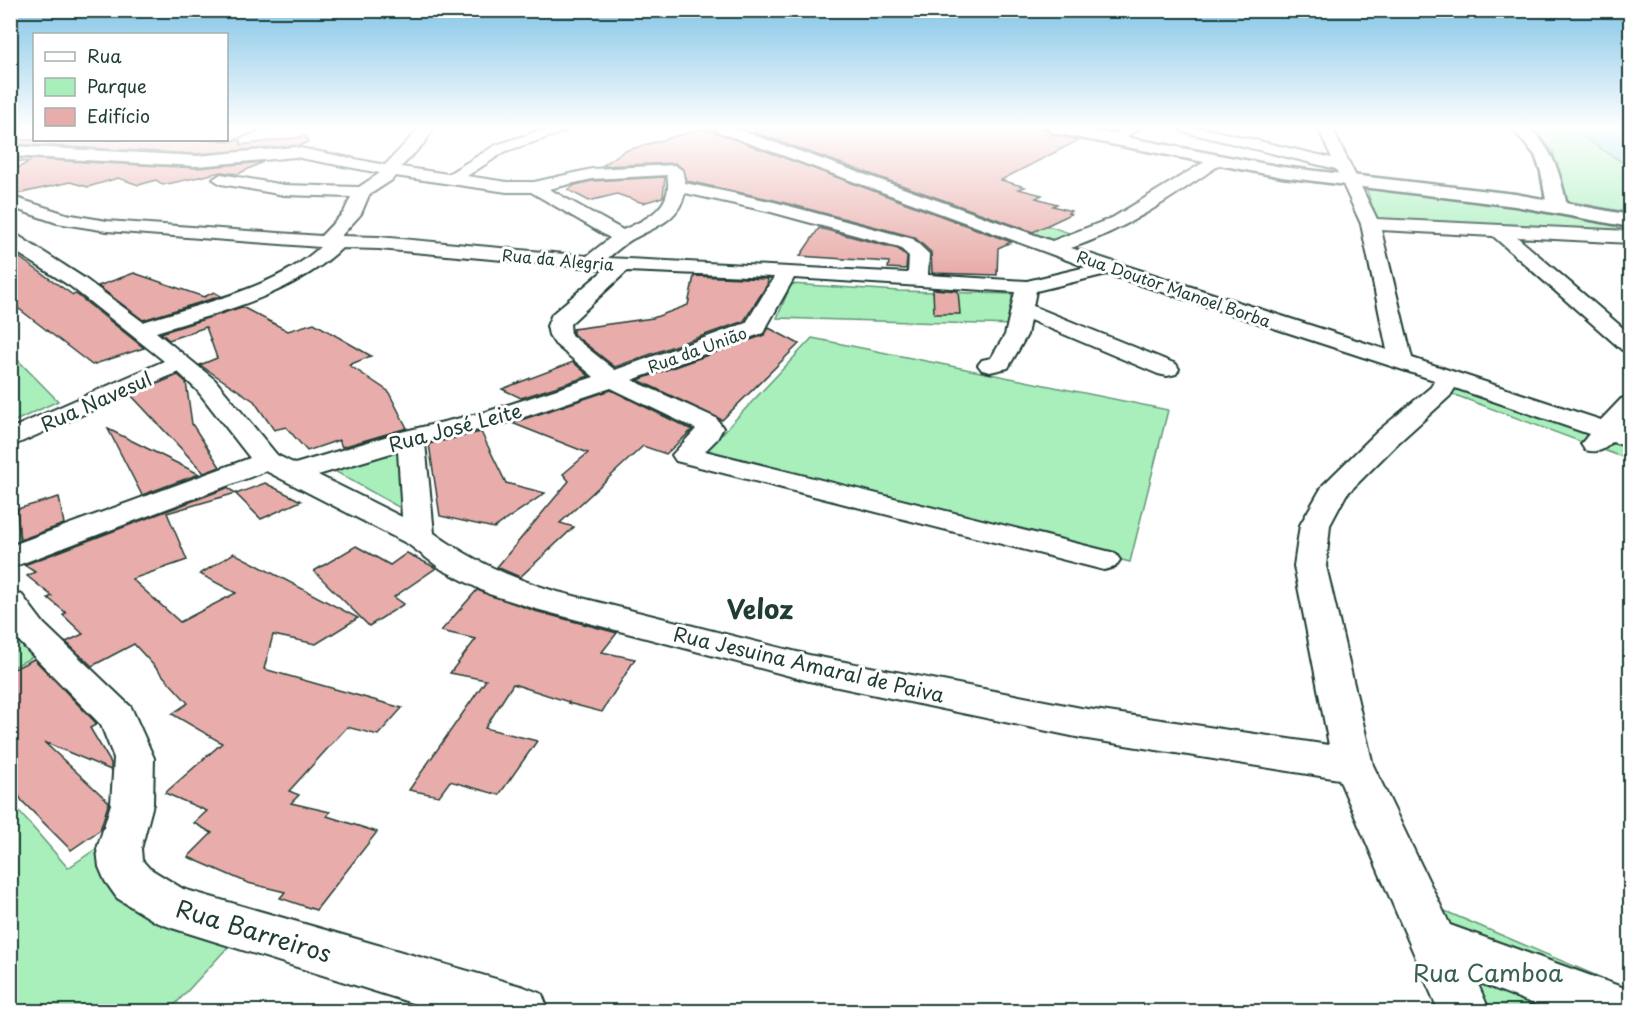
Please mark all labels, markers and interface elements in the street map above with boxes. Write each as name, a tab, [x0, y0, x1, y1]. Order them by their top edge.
legend	[33, 33, 228, 141]
text: Rua	[87, 42, 122, 69]
text: Parque	[87, 72, 147, 99]
text: Edifício	[87, 102, 150, 129]
street label: Rua da Alegria	[501, 242, 615, 276]
street label: Rua Doutor Manoel Borba	[1074, 244, 1274, 332]
street label: Rua da União	[644, 320, 750, 378]
street label: Rua Navesul	[36, 363, 156, 439]
street label: Rua José Leite	[385, 395, 525, 459]
district label: Veloz	[726, 589, 794, 628]
street label: Rua Jesuina Amaral de Paiva	[671, 618, 948, 710]
street label: Rua Barreiros	[172, 889, 336, 971]
park label: Rua Camboa	[1413, 954, 1563, 990]

